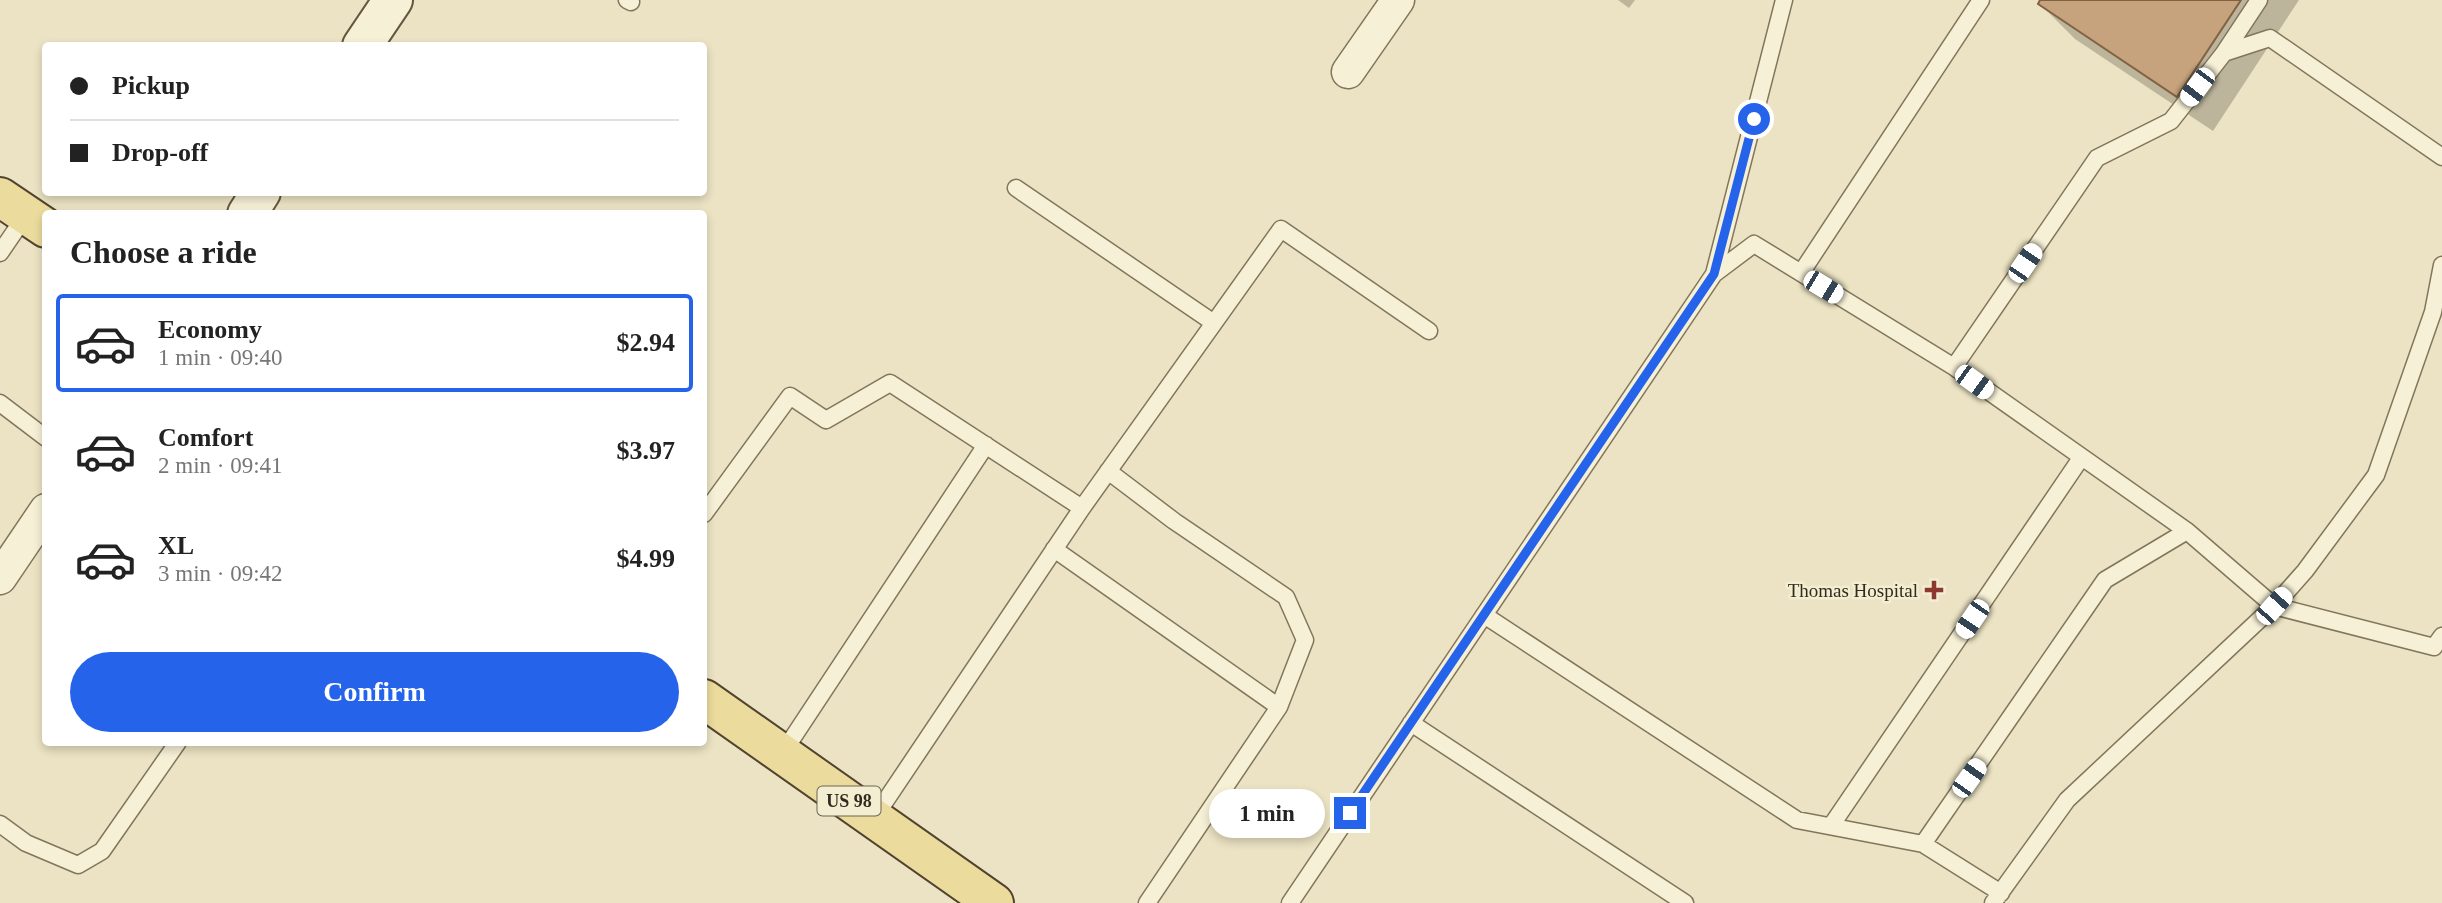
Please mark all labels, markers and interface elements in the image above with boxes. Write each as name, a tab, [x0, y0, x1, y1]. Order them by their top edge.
car	[2176, 64, 2219, 110]
text: Pickup	[112, 71, 190, 100]
route start	[1738, 103, 1770, 135]
text: Drop-off	[112, 138, 208, 167]
text: Choose a ride	[70, 234, 257, 270]
car	[2005, 240, 2046, 286]
car	[1800, 267, 1847, 307]
icon: car	[74, 312, 137, 375]
text: Economy	[158, 315, 262, 344]
text: $2.94	[617, 328, 675, 357]
text: 1 min · 09:40	[158, 345, 283, 370]
car	[1951, 361, 1998, 403]
icon: car	[74, 420, 137, 483]
text: Comfort	[158, 423, 253, 452]
text: $3.97	[617, 436, 675, 465]
text: 2 min · 09:41	[158, 453, 283, 478]
icon: car	[74, 528, 137, 591]
text: XL	[158, 531, 194, 560]
text: $4.99	[617, 544, 675, 573]
text: 3 min · 09:42	[158, 561, 283, 586]
place label: Thomas Hospital	[1788, 580, 1918, 601]
marker: Thomas Hospital	[1924, 580, 1944, 600]
car	[2253, 583, 2296, 629]
car	[1952, 596, 1993, 642]
button: Confirm	[70, 652, 679, 732]
car	[1949, 755, 1990, 801]
road number: US 98	[818, 786, 880, 816]
callout: 1 min	[1210, 788, 1326, 838]
route end	[1334, 797, 1366, 829]
text: 1 min	[1239, 801, 1295, 826]

